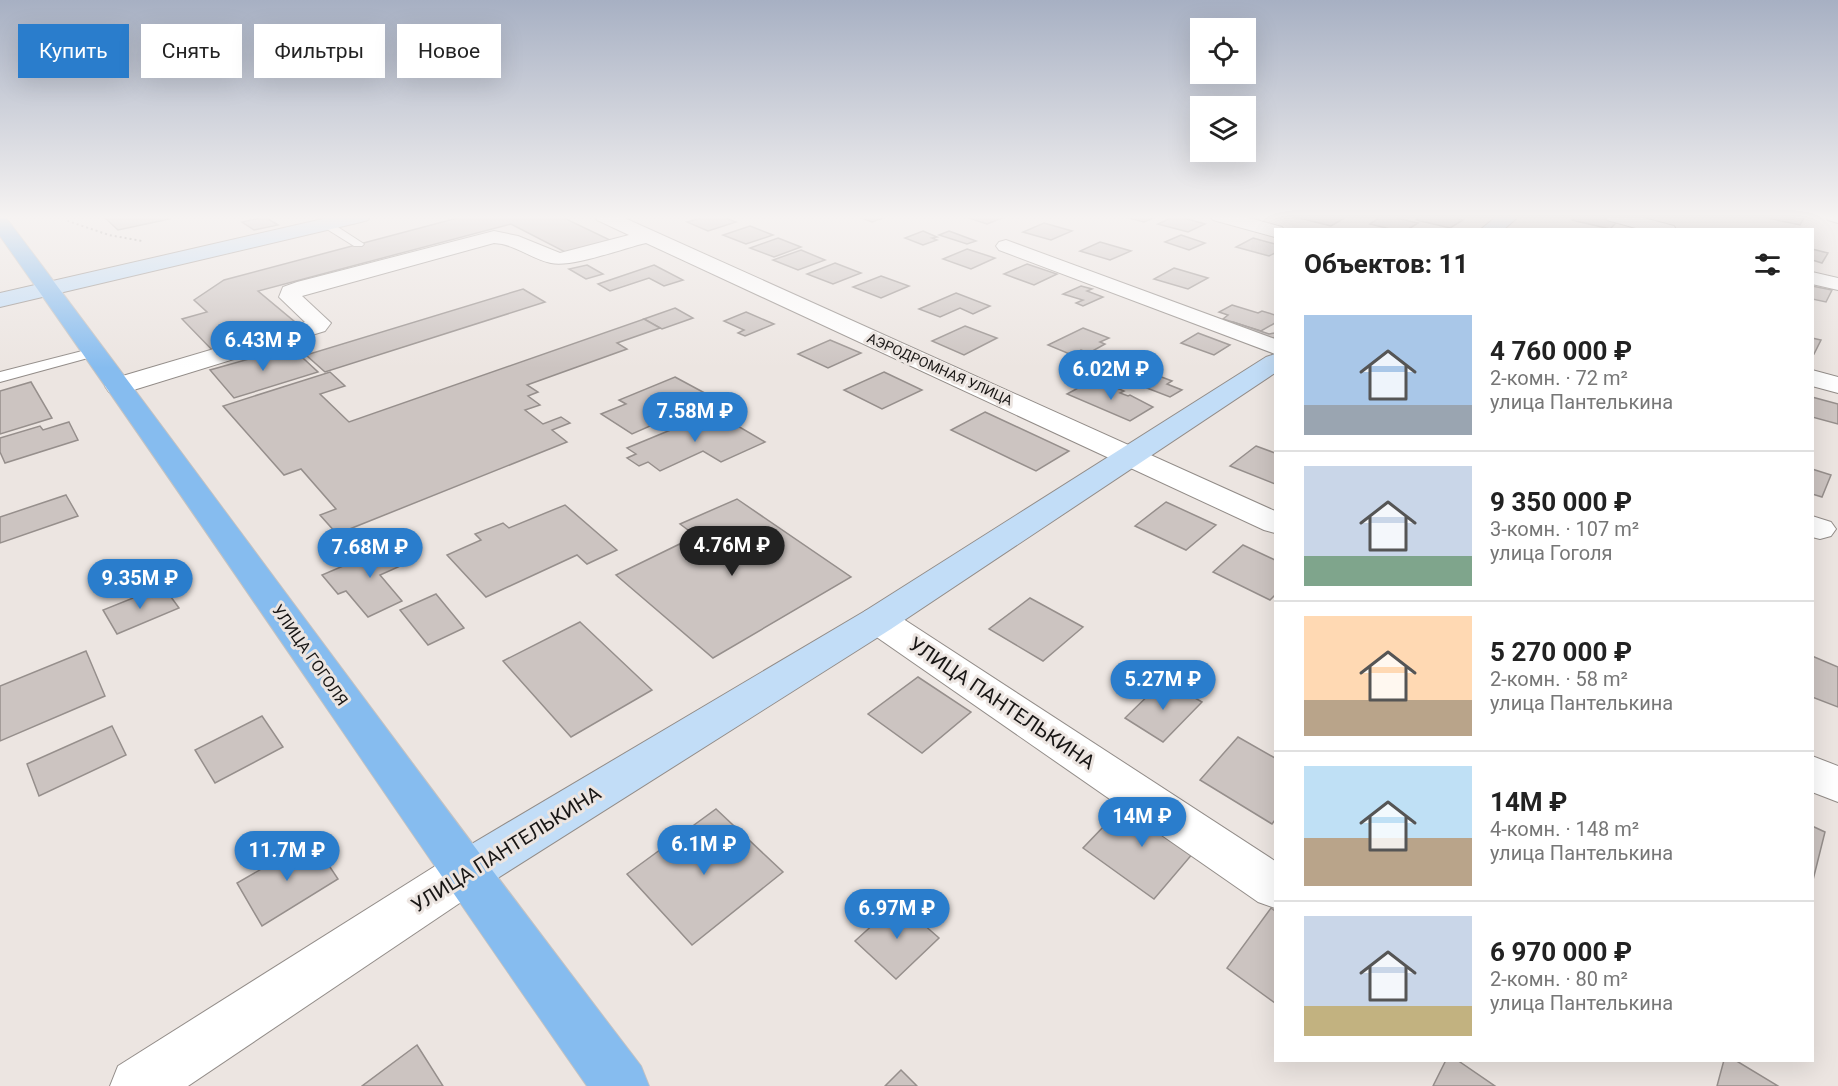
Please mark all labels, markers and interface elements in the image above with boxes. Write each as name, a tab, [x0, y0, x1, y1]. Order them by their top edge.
map controls	[1190, 18, 1256, 162]
button: locate	[1190, 18, 1256, 84]
chip: Купить	[18, 24, 129, 78]
chip: Снять	[141, 24, 242, 78]
chip: Фильтры	[254, 24, 385, 78]
chip: Новое	[397, 24, 501, 78]
button: layers	[1190, 96, 1256, 162]
icon: filters	[1751, 248, 1784, 281]
text: Объектов: 11	[1304, 249, 1468, 279]
pin: 6.43M ₽	[208, 321, 318, 372]
text: 6.43M ₽	[225, 328, 301, 352]
street label: АЭРОДРОМНАЯ УЛИЦА	[865, 330, 1015, 408]
text: 4 760 000 ₽	[1490, 336, 1632, 366]
icon: home	[1352, 339, 1424, 411]
pin: 6.02M ₽	[1056, 350, 1166, 401]
text: 6.02M ₽	[1073, 357, 1149, 381]
text: 2-комн. · 72 m²	[1490, 366, 1628, 390]
text: улица Пантелькина	[1490, 390, 1673, 414]
pin: 7.58M ₽	[640, 392, 750, 443]
text: 7.58M ₽	[657, 399, 733, 423]
text: 9 350 000 ₽	[1490, 487, 1632, 517]
icon: home	[1352, 490, 1424, 562]
text: 3-комн. · 107 m²	[1490, 517, 1639, 541]
pin: 4.76M ₽	[677, 526, 787, 577]
pin: 7.68M ₽	[315, 528, 425, 579]
text: 4.76M ₽	[694, 533, 770, 557]
text: 7.68M ₽	[332, 535, 408, 559]
text: улица Гоголя	[1490, 541, 1613, 565]
pin: 9.35M ₽	[85, 559, 195, 610]
text: 9.35M ₽	[102, 566, 178, 590]
street label: УЛИЦА ГОГОЛЯ	[268, 601, 352, 709]
street label: УЛИЦА ПАНТЕЛЬКИНА	[904, 632, 1100, 774]
text: 5 270 000 ₽	[1490, 637, 1632, 667]
icon: home	[1352, 640, 1424, 712]
pin: 5.27M ₽	[1108, 660, 1218, 711]
text: 5.27M ₽	[1125, 667, 1201, 691]
text: 2-комн. · 58 m²	[1490, 667, 1628, 691]
text: улица Пантелькина	[1490, 691, 1673, 715]
street label: УЛИЦА ПАНТЕЛЬКИНА	[407, 781, 605, 917]
text: 14M ₽	[1490, 787, 1567, 817]
icon: home	[1352, 790, 1424, 862]
pin: 14M ₽	[1100, 797, 1184, 848]
text: 14M ₽	[1112, 804, 1172, 828]
text: 4-комн. · 148 m²	[1490, 817, 1639, 841]
pin: 6.1M ₽	[655, 825, 753, 876]
pin: 11.7M ₽	[232, 831, 342, 882]
text: 6.1M ₽	[671, 832, 737, 856]
text: 11.7M ₽	[249, 838, 325, 862]
text: улица Пантелькина	[1490, 841, 1673, 865]
pin: 6.97M ₽	[842, 889, 952, 940]
text: 6.97M ₽	[859, 896, 935, 920]
text: 6 970 000 ₽	[1490, 937, 1632, 967]
icon: home	[1352, 940, 1424, 1012]
text: 2-комн. · 80 m²	[1490, 967, 1628, 991]
text: улица Пантелькина	[1490, 991, 1673, 1015]

